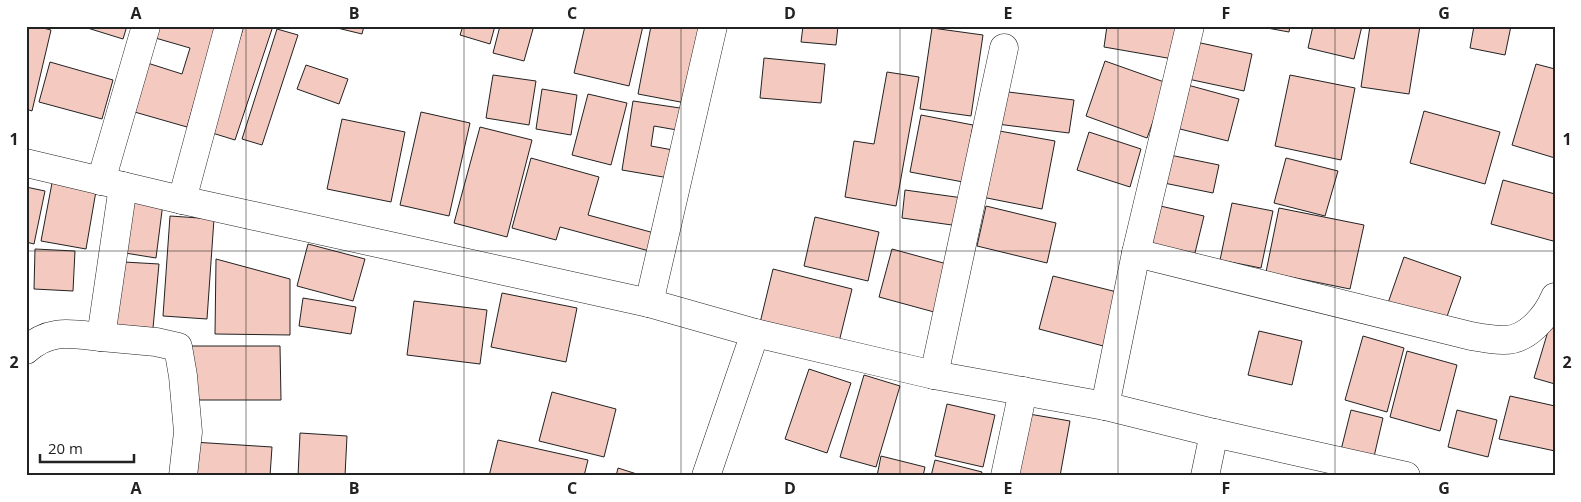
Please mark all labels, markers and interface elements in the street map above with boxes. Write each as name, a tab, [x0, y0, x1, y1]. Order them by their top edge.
text: A	[130, 2, 142, 24]
text: B	[349, 2, 359, 24]
text: C	[567, 2, 577, 24]
text: D	[784, 2, 796, 24]
text: E	[1004, 2, 1013, 24]
text: F	[1222, 2, 1230, 24]
text: G	[1438, 2, 1450, 24]
text: 1	[9, 128, 19, 150]
text: 1	[1562, 128, 1572, 150]
text: 2	[9, 351, 19, 373]
text: 2	[1562, 351, 1572, 373]
scale bar	[40, 432, 134, 464]
text: 20 m	[48, 438, 83, 458]
text: A	[130, 477, 142, 499]
text: B	[349, 477, 359, 499]
text: C	[567, 477, 577, 499]
text: D	[784, 477, 796, 499]
text: E	[1004, 477, 1013, 499]
text: F	[1222, 477, 1230, 499]
text: G	[1438, 477, 1450, 499]

